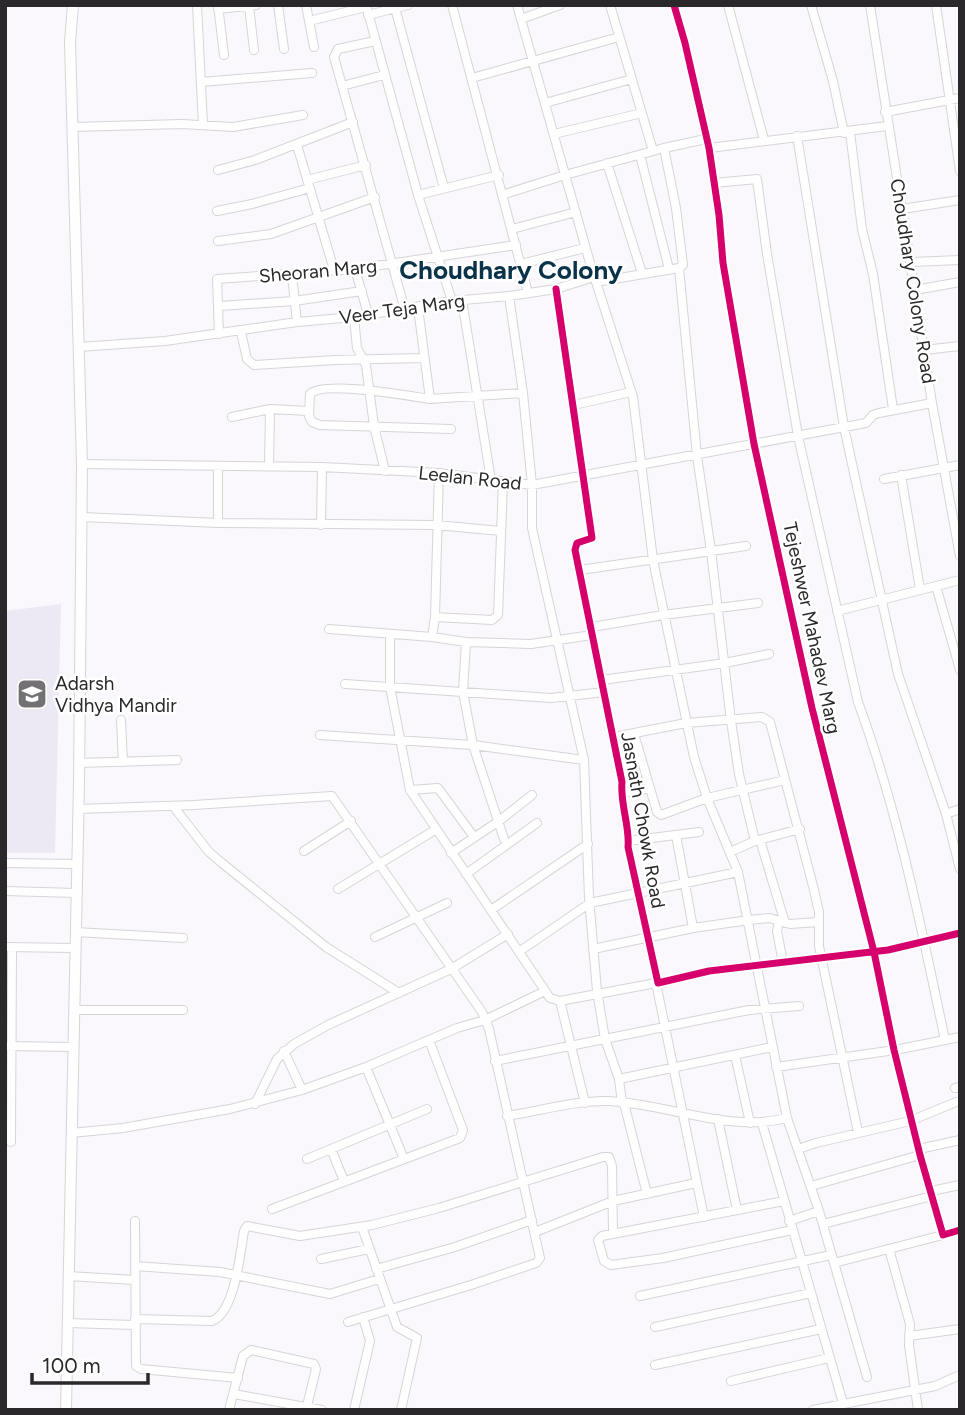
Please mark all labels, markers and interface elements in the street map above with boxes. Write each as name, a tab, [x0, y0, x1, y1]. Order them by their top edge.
street label: Choudhary Colony Road	[885, 177, 941, 385]
street label: Sheoran Marg	[258, 254, 378, 288]
district label: Choudhary Colony	[399, 254, 623, 286]
street label: Veer Teja Marg	[338, 289, 466, 329]
street label: Leelan Road	[417, 461, 523, 495]
street label: Tejeshwer Mahadev Marg	[778, 520, 846, 736]
place label: Adarsh Vidhya Mandir	[55, 672, 177, 717]
school or university icon: Adarsh Vidhya Mandir	[15, 677, 49, 711]
street label: Jasnath Chowk Road	[616, 730, 670, 910]
scale bar	[32, 1342, 147, 1386]
text: 100 m	[42, 1353, 101, 1378]

